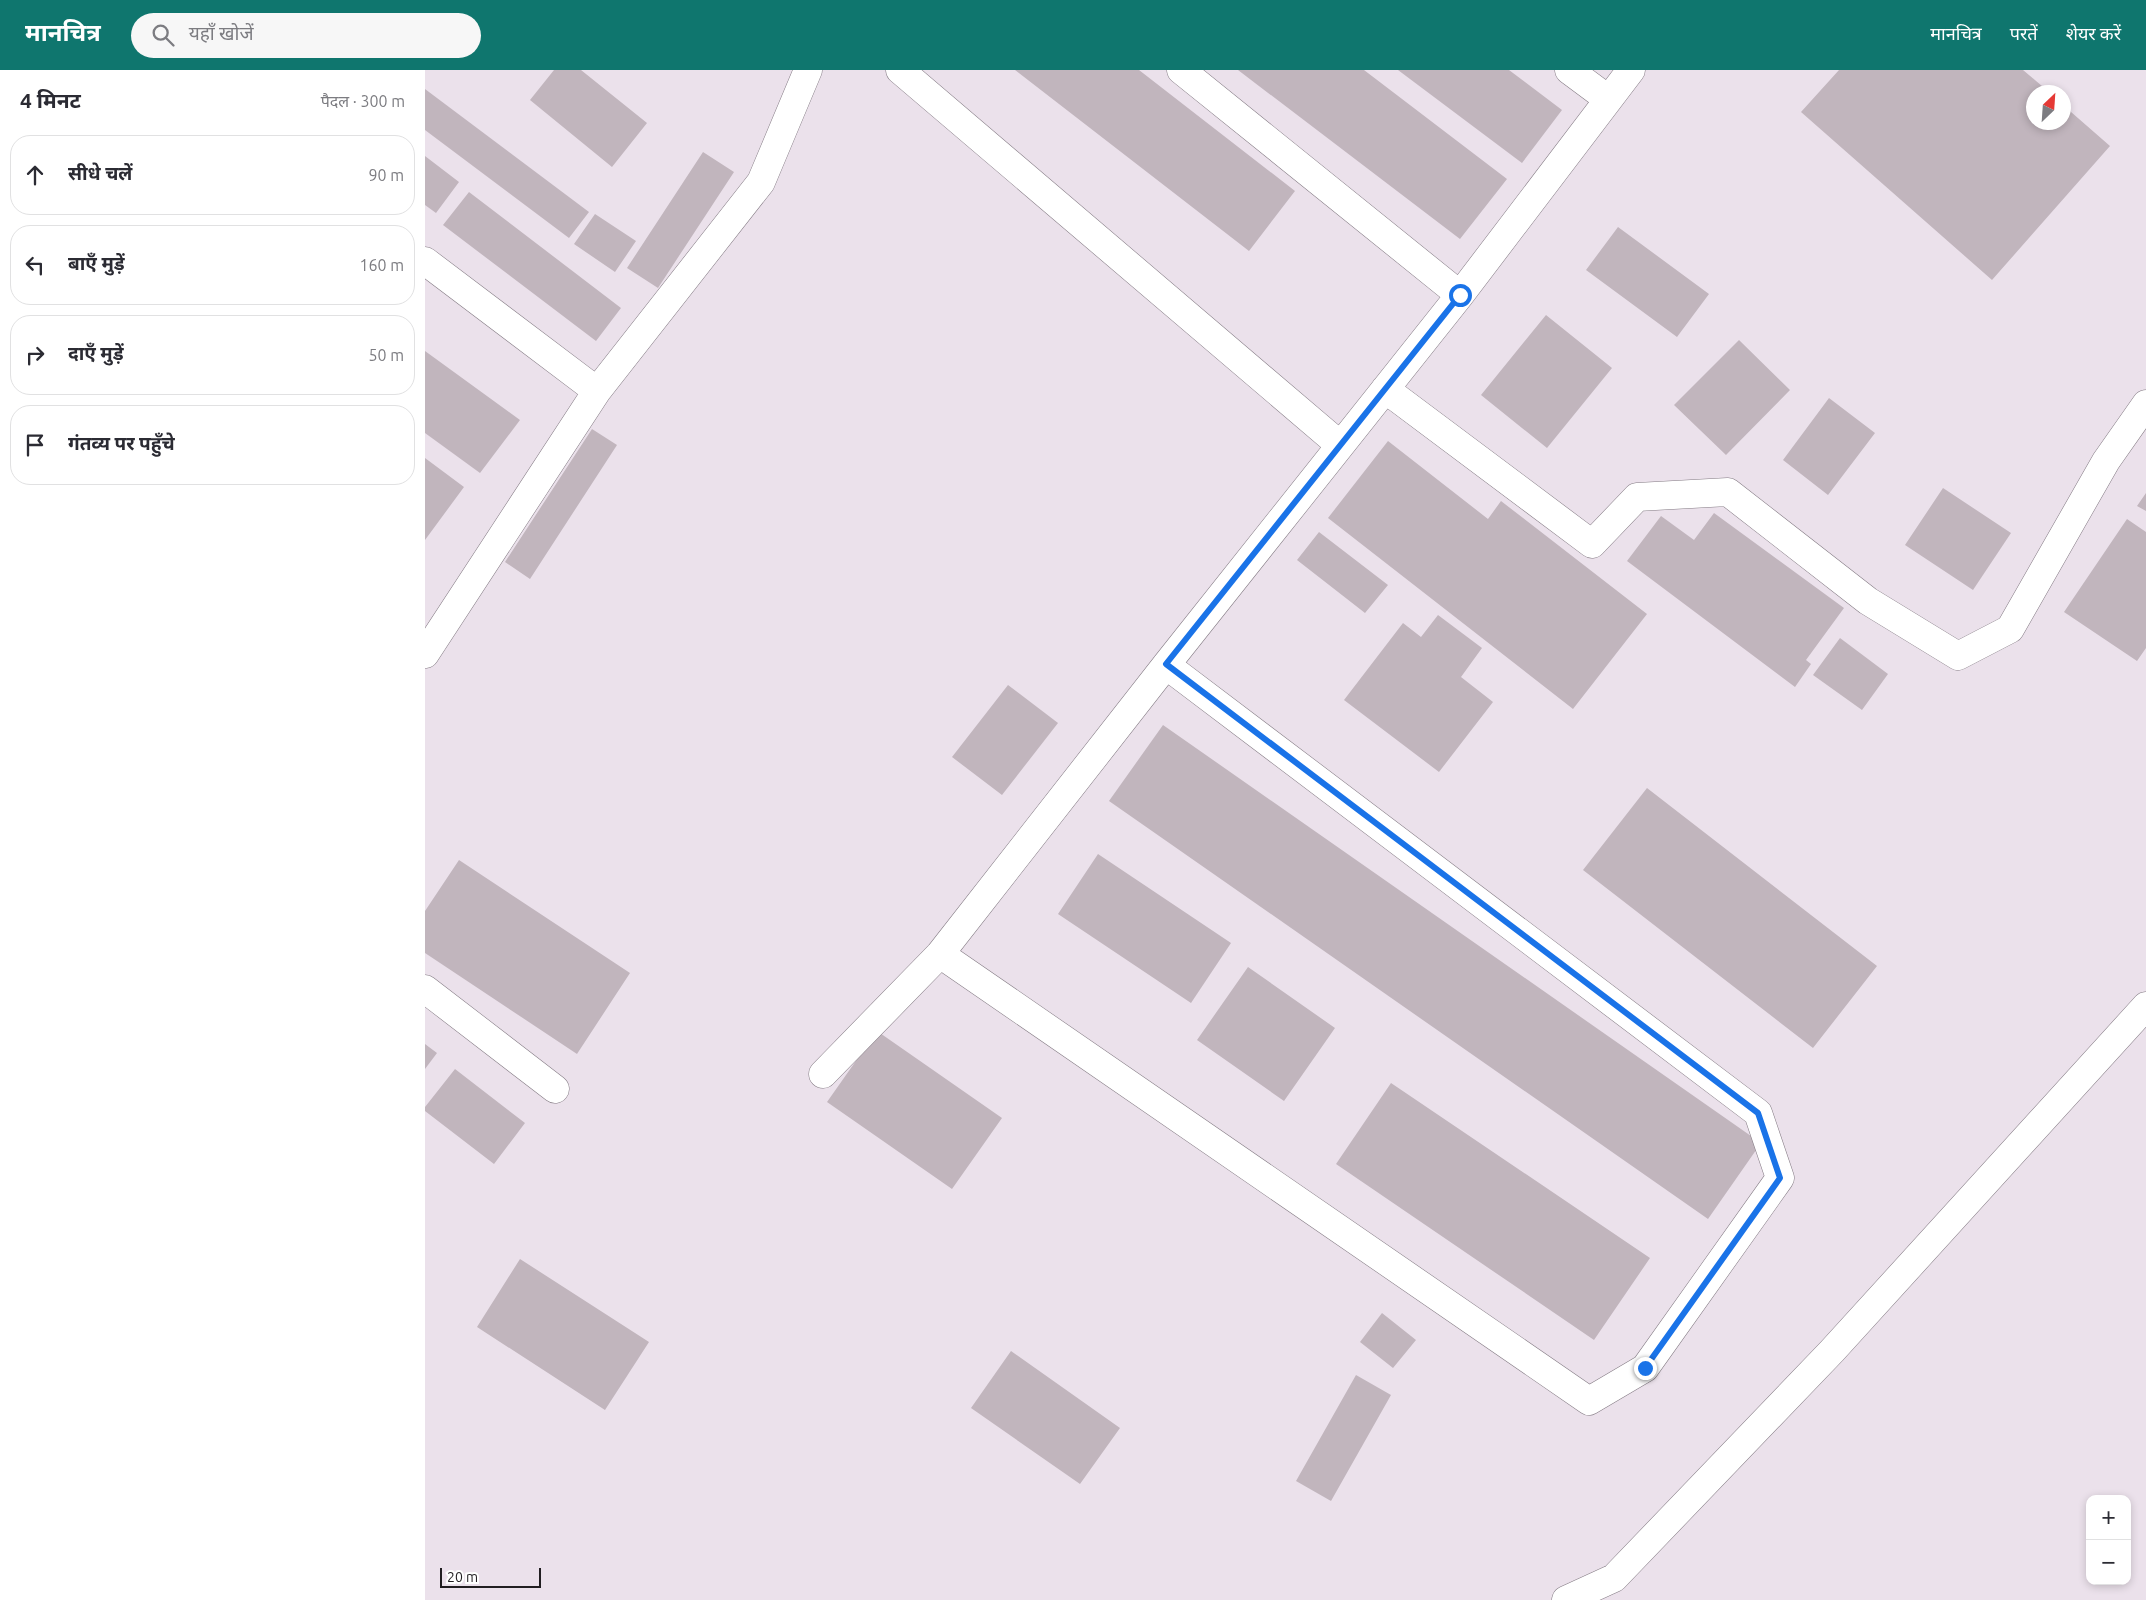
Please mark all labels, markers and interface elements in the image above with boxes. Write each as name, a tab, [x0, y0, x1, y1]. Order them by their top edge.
search box	[131, 13, 481, 58]
text: मानचित्र	[25, 19, 101, 46]
icon: search	[149, 21, 177, 49]
text: यहाँ खोजें	[189, 22, 254, 44]
text: मानचित्र	[1930, 23, 1982, 43]
text: परतें	[2010, 23, 2038, 43]
text: शेयर करें	[2066, 23, 2121, 43]
north arrow	[2026, 85, 2071, 130]
text: 4 मिनट	[20, 88, 81, 112]
text: पैदल · 300 m	[321, 92, 405, 110]
icon: ahead	[21, 161, 49, 189]
text: सीधे चलें	[68, 162, 132, 184]
text: 90 m	[368, 166, 404, 184]
icon: left	[21, 251, 49, 279]
text: बाएँ मुड़ें	[68, 252, 125, 274]
text: 160 m	[359, 256, 404, 274]
route start	[1449, 284, 1472, 307]
icon: right	[21, 341, 49, 369]
text: दाएँ मुड़ें	[68, 342, 124, 364]
text: 50 m	[368, 346, 404, 364]
icon: arrive	[21, 431, 49, 459]
text: गंतव्य पर पहुँचे	[68, 432, 175, 454]
route end	[1634, 1357, 1657, 1380]
map controls	[2086, 1495, 2131, 1585]
button: +	[2086, 1495, 2131, 1540]
button: −	[2086, 1540, 2131, 1585]
scale bar	[440, 1565, 541, 1588]
text: 20 m	[447, 1569, 478, 1585]

